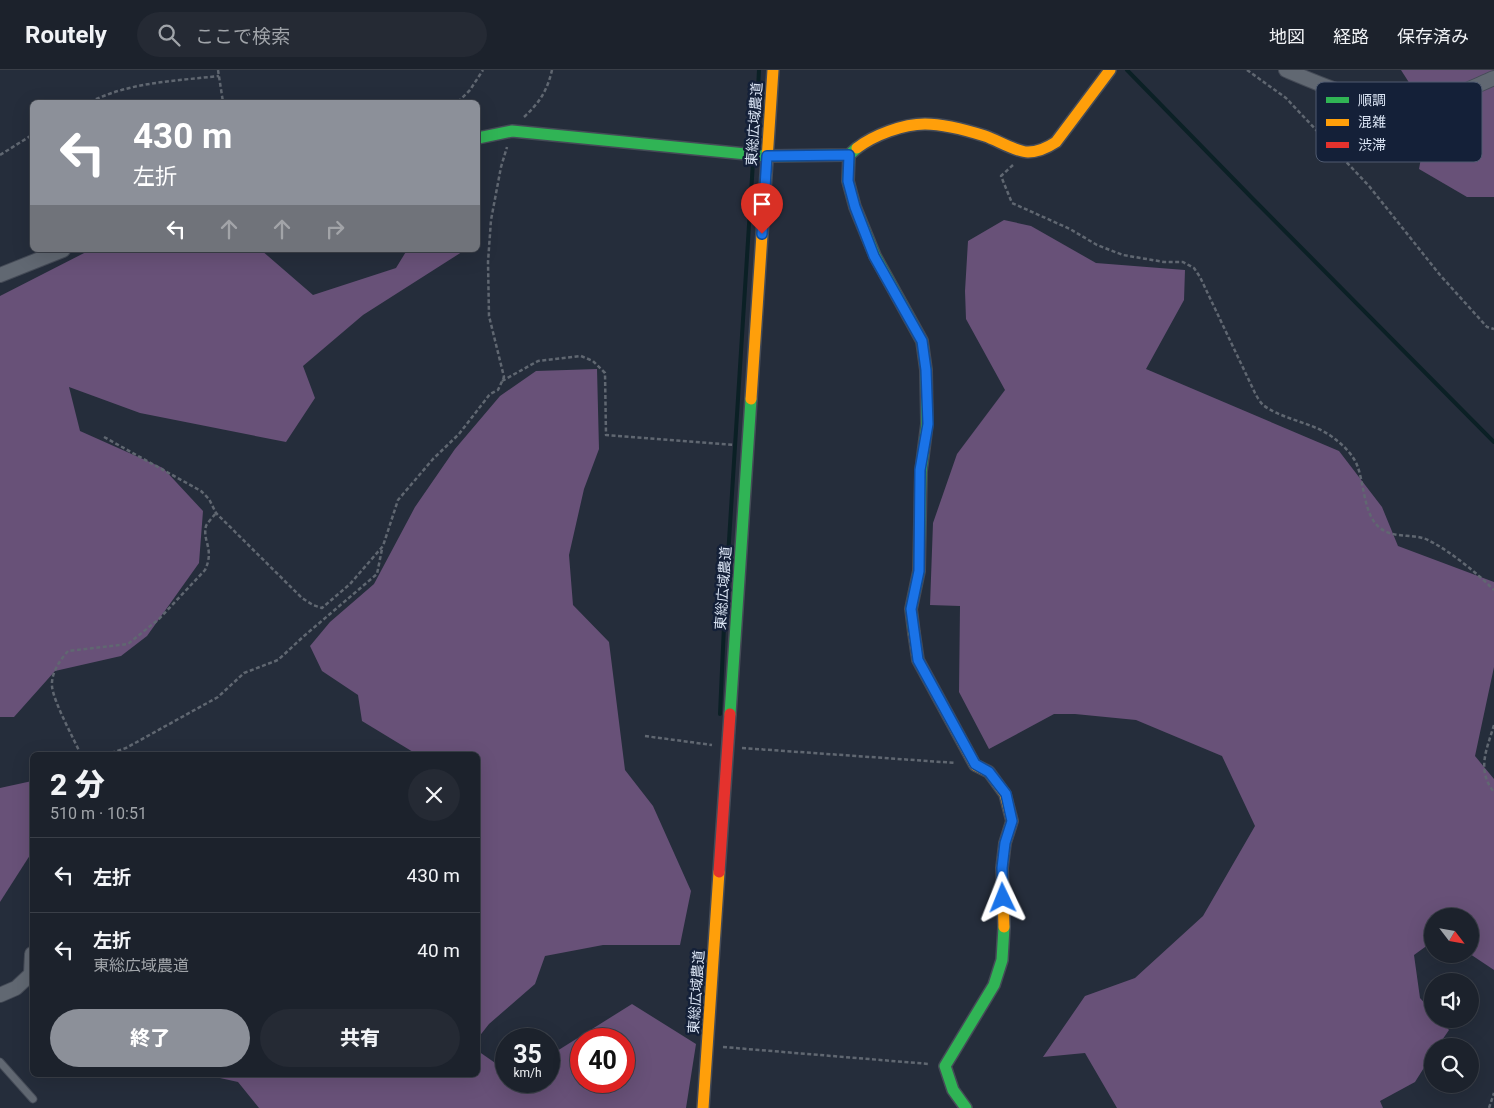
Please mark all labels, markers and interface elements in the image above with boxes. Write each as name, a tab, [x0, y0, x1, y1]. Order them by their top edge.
search box	[137, 12, 487, 57]
text: Routely	[25, 21, 107, 49]
icon: search	[155, 21, 183, 49]
text: ここで検索	[195, 25, 290, 48]
text: 地図	[1269, 26, 1305, 47]
text: 経路	[1333, 26, 1369, 47]
text: 保存済み	[1397, 26, 1469, 47]
street label: 東総広域農道	[743, 82, 765, 166]
legend	[1316, 82, 1482, 162]
text: 順調	[1358, 92, 1386, 108]
text: 混雑	[1358, 114, 1386, 130]
text: 430 m	[133, 116, 232, 157]
icon: left	[50, 120, 115, 185]
text: 渋滞	[1358, 137, 1386, 153]
text: 左折	[133, 164, 177, 189]
pin	[741, 183, 783, 234]
icon: arrive	[748, 190, 776, 218]
icon: left	[162, 215, 190, 243]
icon: ahead	[215, 215, 243, 243]
icon: ahead	[268, 215, 296, 243]
icon: right	[321, 215, 349, 243]
street label: 東総広域農道	[712, 546, 734, 630]
text: 2 分	[50, 767, 105, 802]
button: close	[408, 769, 460, 821]
text: 510 m · 10:51	[50, 804, 147, 823]
icon: left	[50, 861, 78, 889]
text: 430 m	[407, 864, 460, 887]
text: 左折	[93, 866, 131, 889]
position arrow	[976, 871, 1028, 923]
north arrow	[1424, 908, 1479, 962]
map controls	[1424, 908, 1479, 1093]
text: 左折	[93, 929, 131, 952]
icon: left	[50, 936, 78, 964]
text: 40 m	[417, 939, 460, 962]
street label: 東総広域農道	[685, 950, 707, 1034]
text: 東総広域農道	[93, 956, 189, 975]
button: sound	[1424, 973, 1479, 1028]
button: 終了	[50, 1009, 250, 1067]
button: 共有	[260, 1009, 460, 1067]
speed limit sign: 40	[570, 1028, 635, 1093]
button: search	[1424, 1038, 1479, 1093]
text: 35	[513, 1040, 542, 1069]
text: km/h	[513, 1066, 542, 1080]

